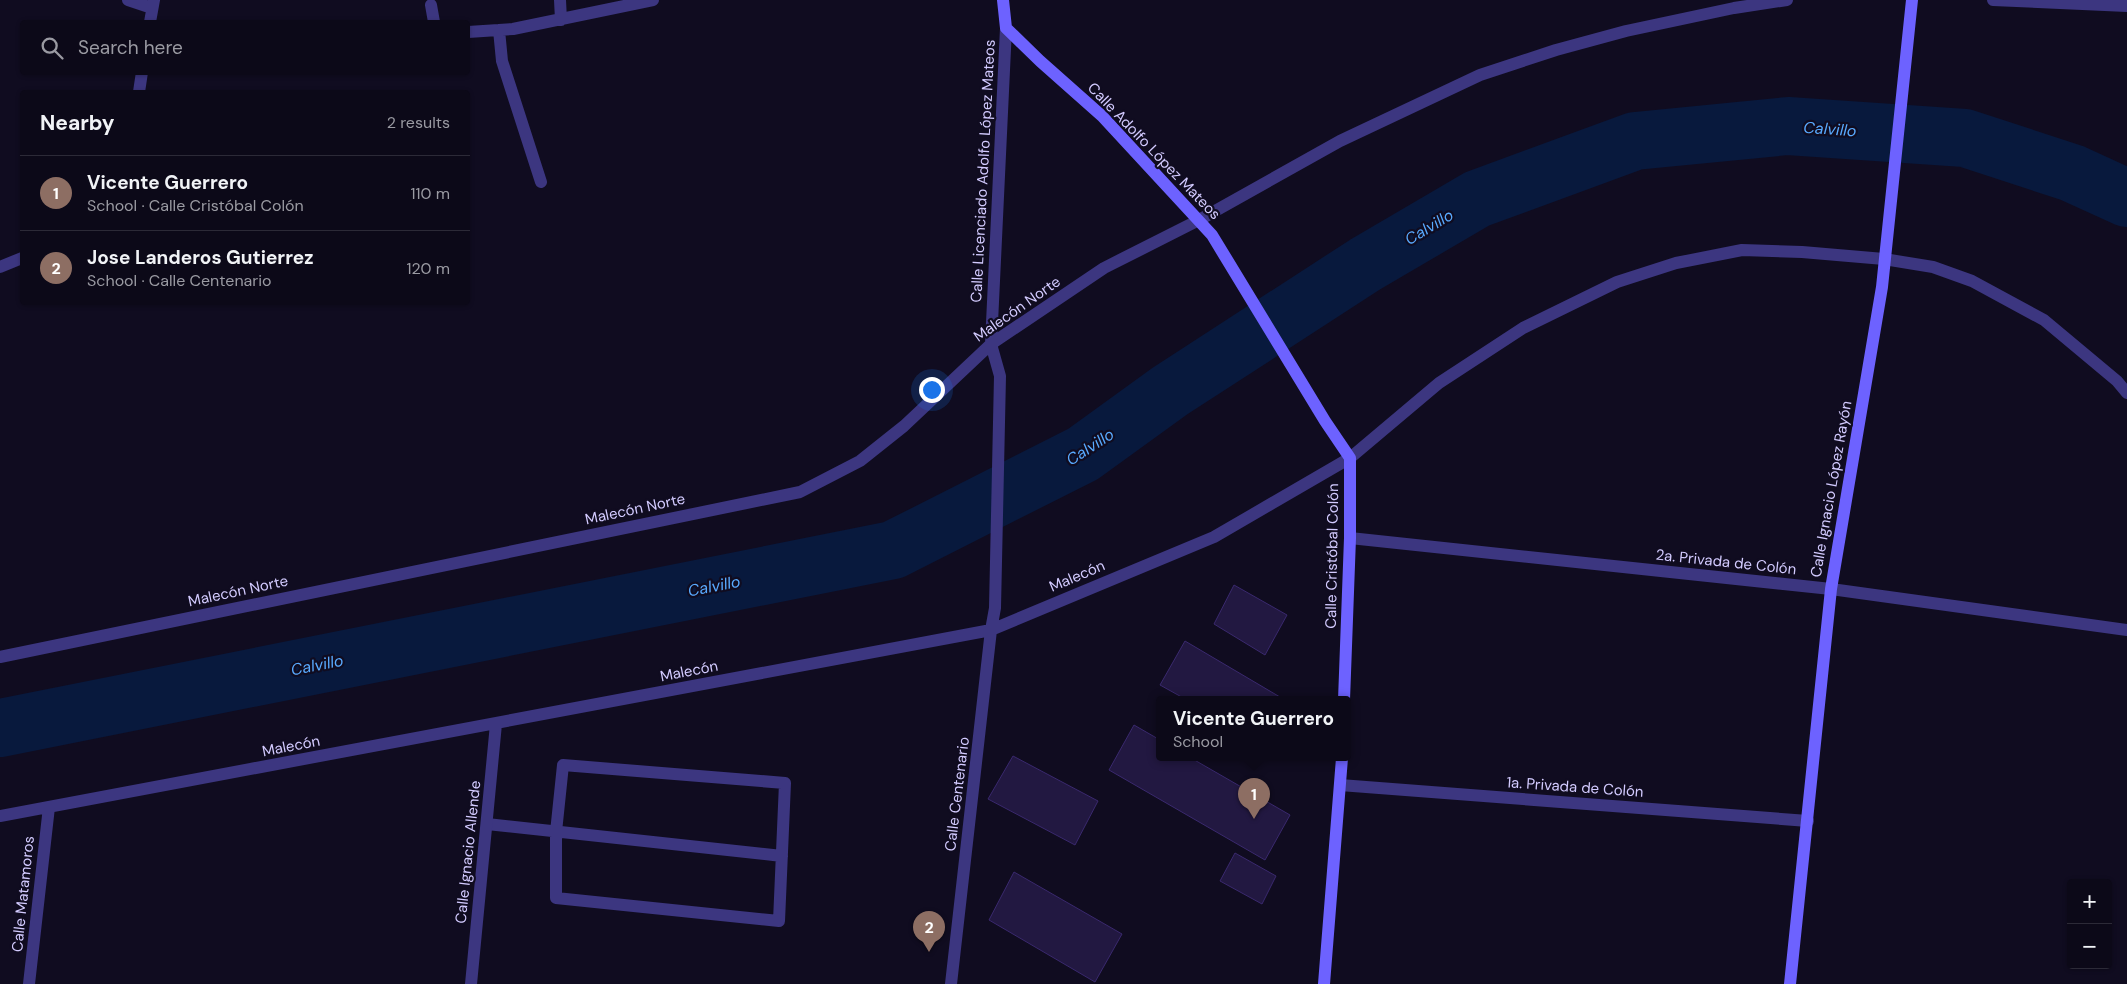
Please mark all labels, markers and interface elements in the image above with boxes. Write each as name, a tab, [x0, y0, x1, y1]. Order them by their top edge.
search box	[20, 20, 470, 75]
icon: search	[38, 34, 66, 62]
text: Search here	[78, 35, 183, 60]
street label: Calle Licenciado Adolfo López Mateos	[966, 39, 1000, 303]
street label: Calle Adolfo López Mateos	[1083, 78, 1225, 224]
text: Nearby	[40, 109, 114, 137]
text: 2 results	[387, 112, 450, 133]
water label: Calvillo	[1803, 117, 1857, 141]
text: Vicente Guerrero	[87, 170, 248, 195]
text: 1	[53, 183, 59, 204]
text: 110 m	[411, 183, 450, 204]
text: School · Calle Cristóbal Colón	[87, 195, 304, 216]
water label: Calvillo	[1401, 204, 1457, 250]
text: Jose Landeros Gutierrez	[87, 245, 314, 270]
text: 2	[51, 258, 61, 279]
text: 120 m	[406, 258, 450, 279]
text: School · Calle Centenario	[87, 270, 272, 291]
street label: Malecón Norte	[970, 272, 1064, 346]
your location	[919, 377, 945, 403]
street label: Calle Ignacio López Rayón	[1806, 399, 1856, 579]
water label: Calvillo	[1062, 424, 1118, 470]
street label: Calle Cristóbal Colón	[1321, 483, 1343, 629]
street label: Malecón Norte	[583, 489, 687, 529]
street label: 2a. Privada de Colón	[1655, 545, 1797, 579]
street label: Malecón	[1046, 555, 1108, 597]
street label: Malecón Norte	[186, 571, 290, 611]
water label: Calvillo	[686, 571, 742, 601]
water label: Calvillo	[289, 650, 345, 680]
street label: Malecón	[658, 656, 720, 686]
popup	[1156, 696, 1351, 761]
text: Vicente Guerrero	[1173, 706, 1334, 731]
street label: Malecón	[260, 731, 322, 761]
text: School	[1173, 731, 1223, 752]
street label: Calle Centenario	[940, 736, 974, 852]
street label: 1a. Privada de Colón	[1506, 772, 1644, 802]
pin: 1	[1238, 778, 1270, 819]
street label: Calle Ignacio Allende	[451, 780, 485, 924]
street label: Calle Matamoros	[7, 835, 39, 953]
map controls	[2067, 879, 2112, 969]
button: +	[2067, 879, 2112, 924]
pin: 2	[913, 911, 945, 952]
button: −	[2067, 924, 2112, 969]

